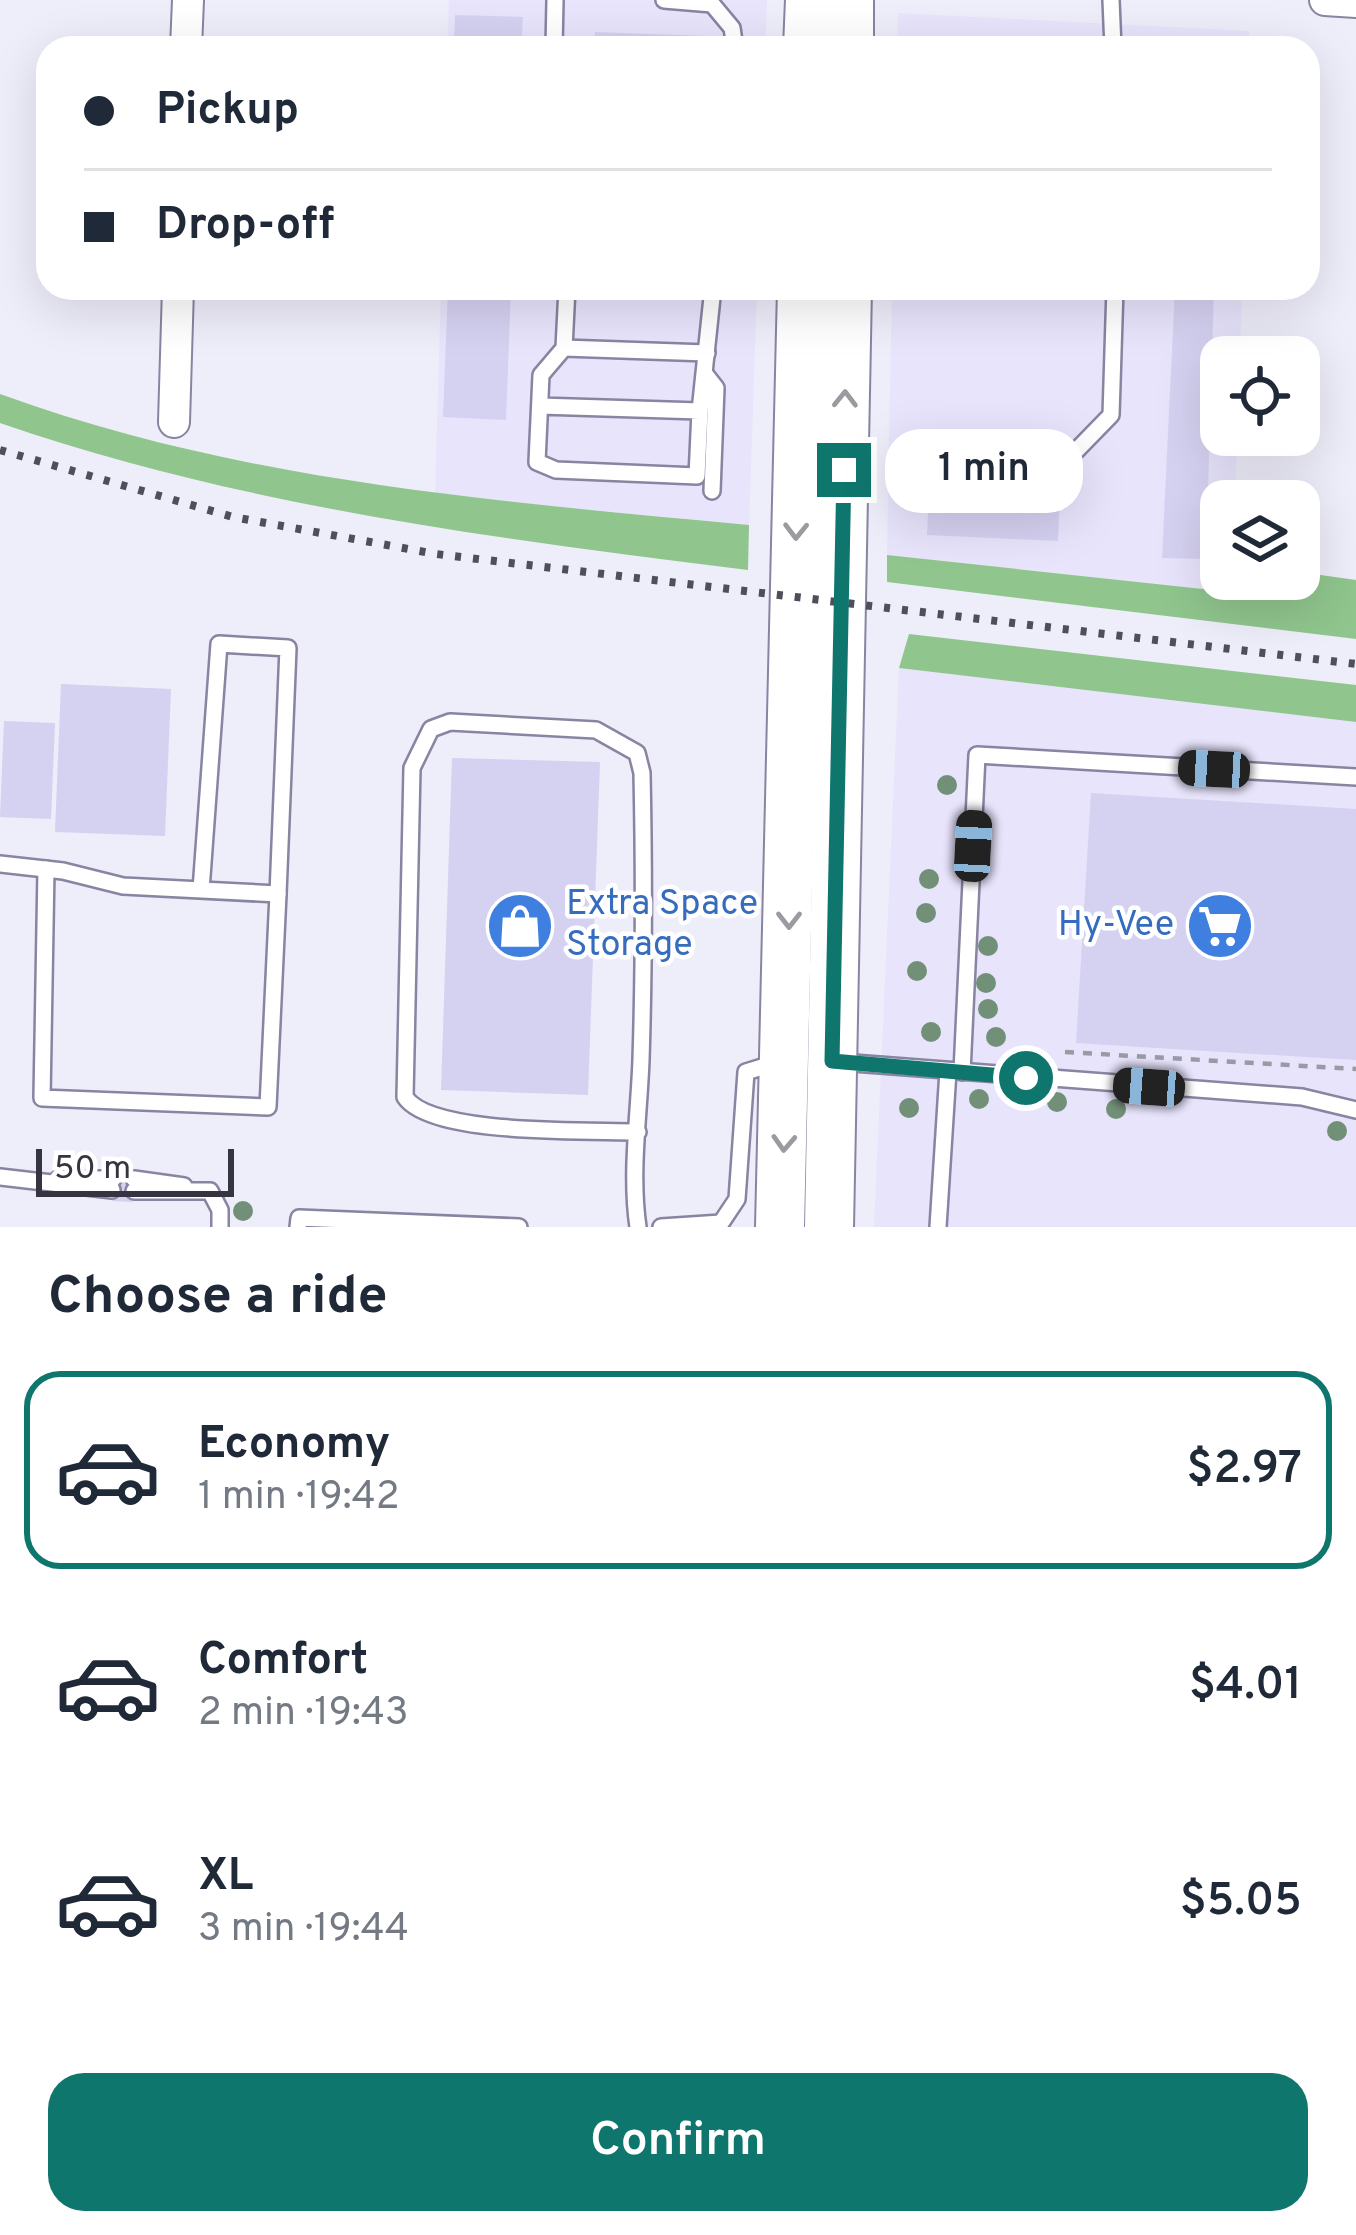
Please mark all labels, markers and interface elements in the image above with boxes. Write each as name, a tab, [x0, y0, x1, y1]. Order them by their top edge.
text: Pickup	[156, 83, 299, 140]
text: Drop-off	[156, 198, 335, 255]
map controls	[1200, 336, 1320, 600]
button: locate	[1200, 336, 1320, 456]
one-way arrow	[832, 389, 858, 408]
callout: 1 min	[886, 428, 1084, 512]
route end	[817, 443, 871, 497]
text: 1 min	[938, 446, 1030, 495]
button: layers	[1200, 480, 1320, 600]
one-way arrow	[783, 522, 809, 541]
car	[1177, 749, 1251, 789]
car	[953, 809, 993, 883]
place label: Extra Space Storage	[566, 882, 758, 969]
shop icon: Extra Space Storage	[485, 891, 555, 961]
supermarket icon: Hy-Vee	[1185, 891, 1255, 961]
place label: Hy-Vee	[1058, 903, 1174, 949]
one-way arrow	[776, 912, 802, 930]
route start	[999, 1051, 1053, 1105]
car	[1112, 1067, 1186, 1107]
one-way arrow	[771, 1134, 797, 1153]
scale bar	[36, 1143, 234, 1196]
text: 50 m	[54, 1149, 131, 1191]
text: Choose a ride	[48, 1264, 388, 1333]
icon: car	[54, 1416, 162, 1524]
text: Economy	[198, 1417, 390, 1474]
text: $2.97	[1187, 1442, 1302, 1499]
text: 1 min · 19:42	[198, 1474, 400, 1523]
icon: car	[54, 1632, 162, 1740]
text: Comfort	[198, 1633, 368, 1690]
text: $4.01	[1189, 1658, 1302, 1715]
text: 2 min · 19:43	[198, 1690, 409, 1739]
icon: car	[54, 1848, 162, 1956]
text: XL	[198, 1849, 253, 1906]
text: $5.05	[1180, 1874, 1302, 1931]
text: 3 min · 19:44	[198, 1906, 409, 1955]
button: Confirm	[48, 2073, 1308, 2211]

